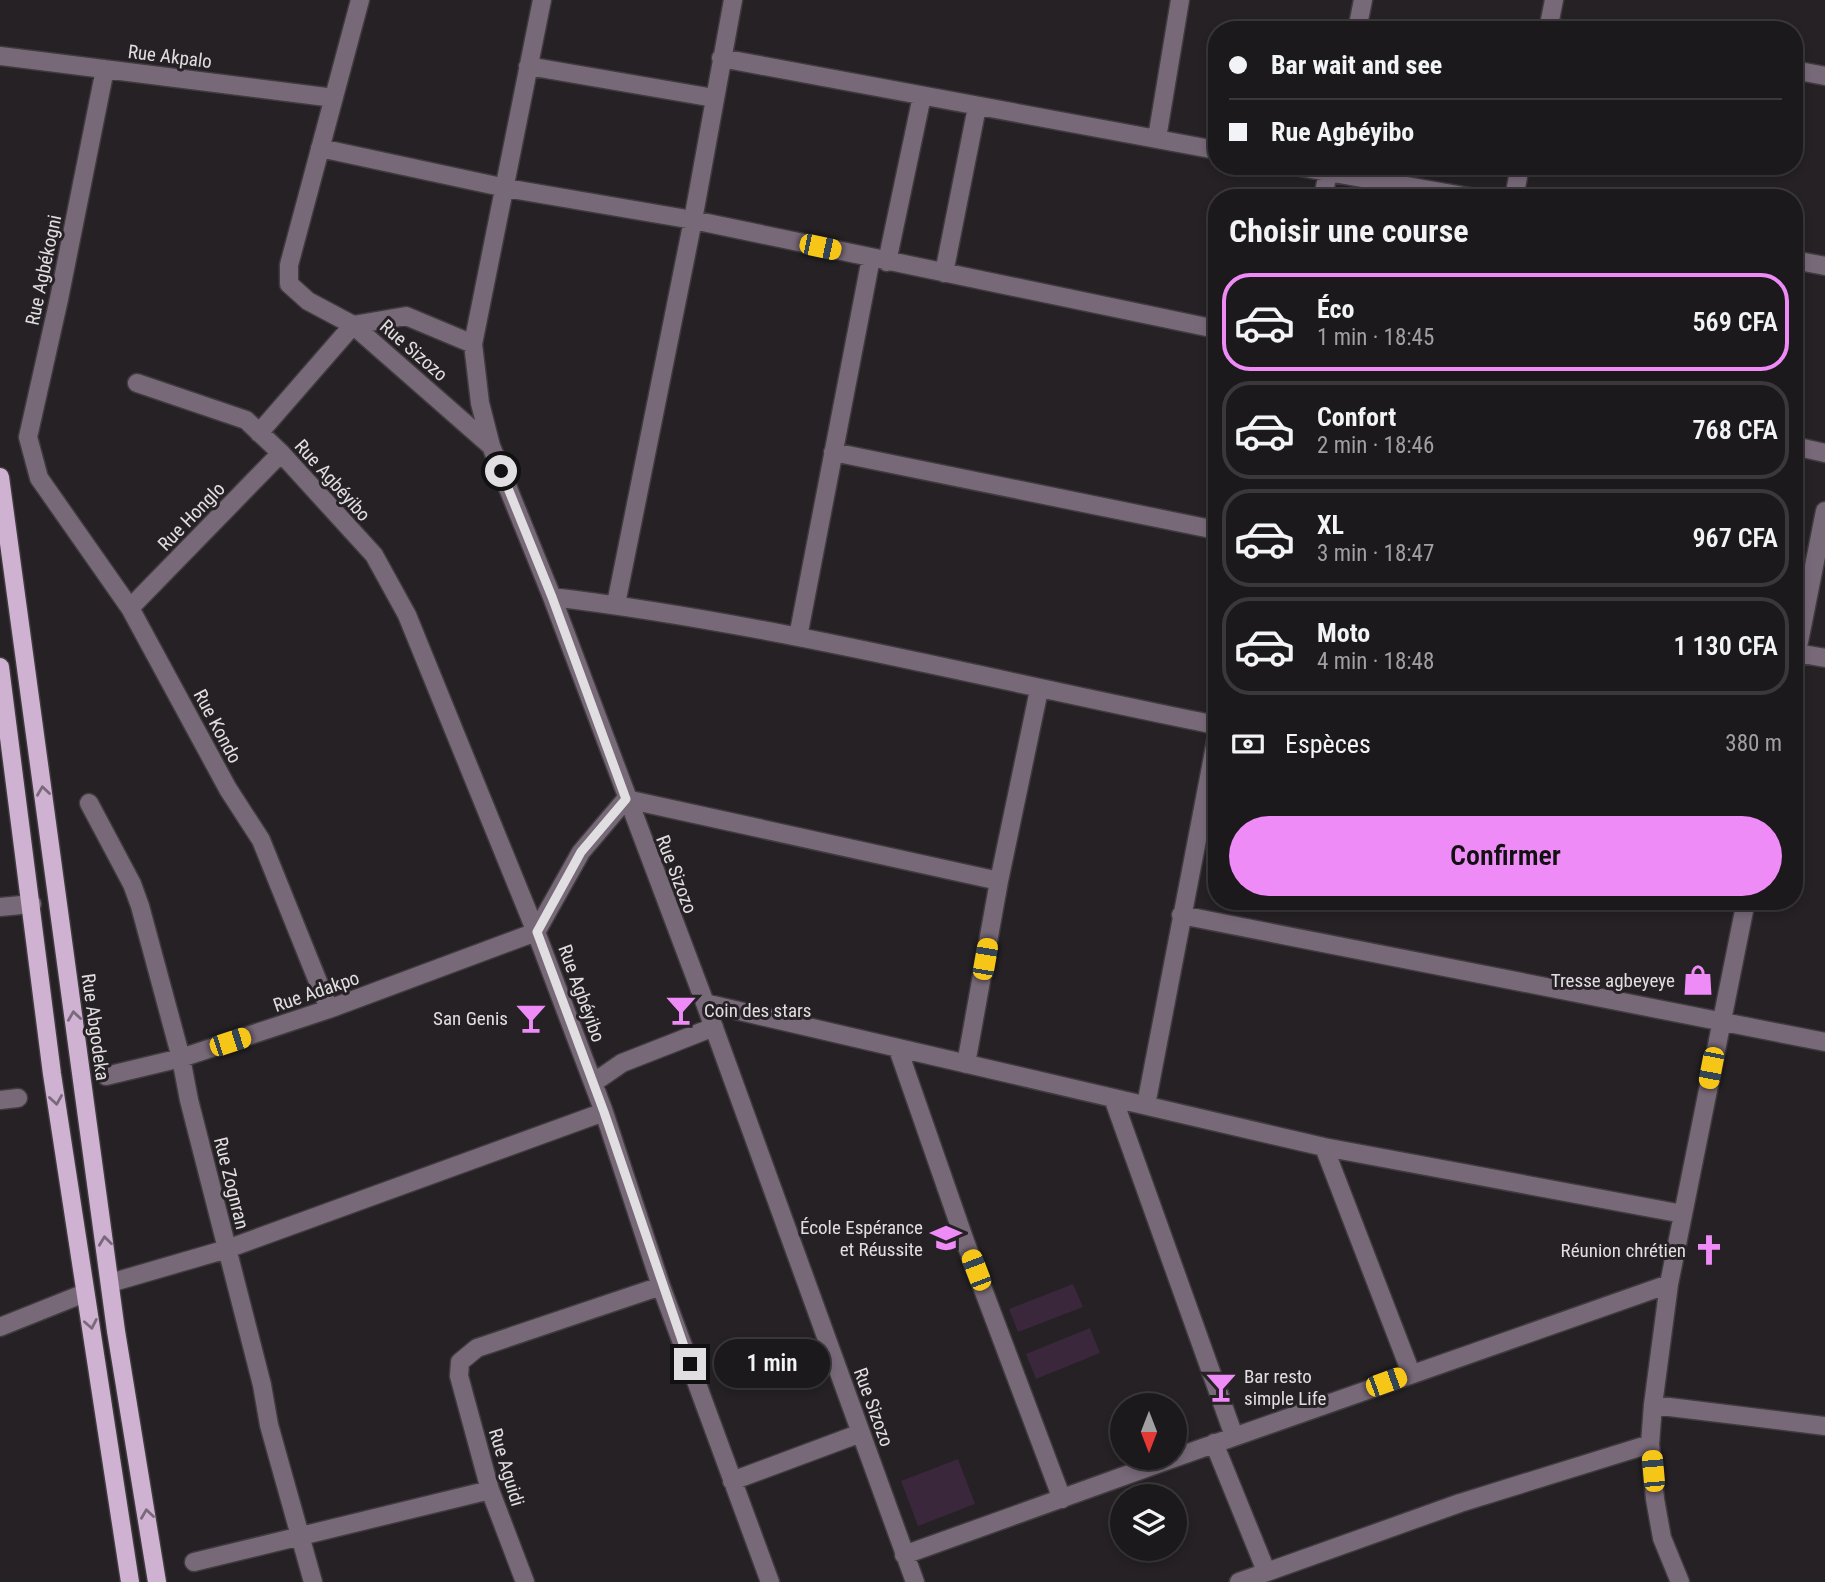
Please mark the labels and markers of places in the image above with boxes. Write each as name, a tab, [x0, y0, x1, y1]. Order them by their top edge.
shop icon: Tresse agbeyeye	[1681, 963, 1715, 997]
place label: Tresse agbeyeye	[1551, 969, 1675, 992]
bar icon: Coin des stars	[664, 993, 698, 1027]
place label: Coin des stars	[704, 999, 811, 1022]
bar icon: San Genis	[514, 1001, 548, 1035]
place label: San Genis	[433, 1007, 508, 1030]
place label: École Espérance et Réussite	[800, 1216, 923, 1261]
school or university icon: École Espérance et Réussite	[929, 1221, 963, 1255]
church icon: Réunion chrétien	[1692, 1233, 1726, 1267]
place label: Réunion chrétien	[1561, 1239, 1686, 1262]
place label: Bar resto simple Life	[1244, 1365, 1327, 1410]
bar icon: Bar resto simple Life	[1204, 1370, 1238, 1404]

